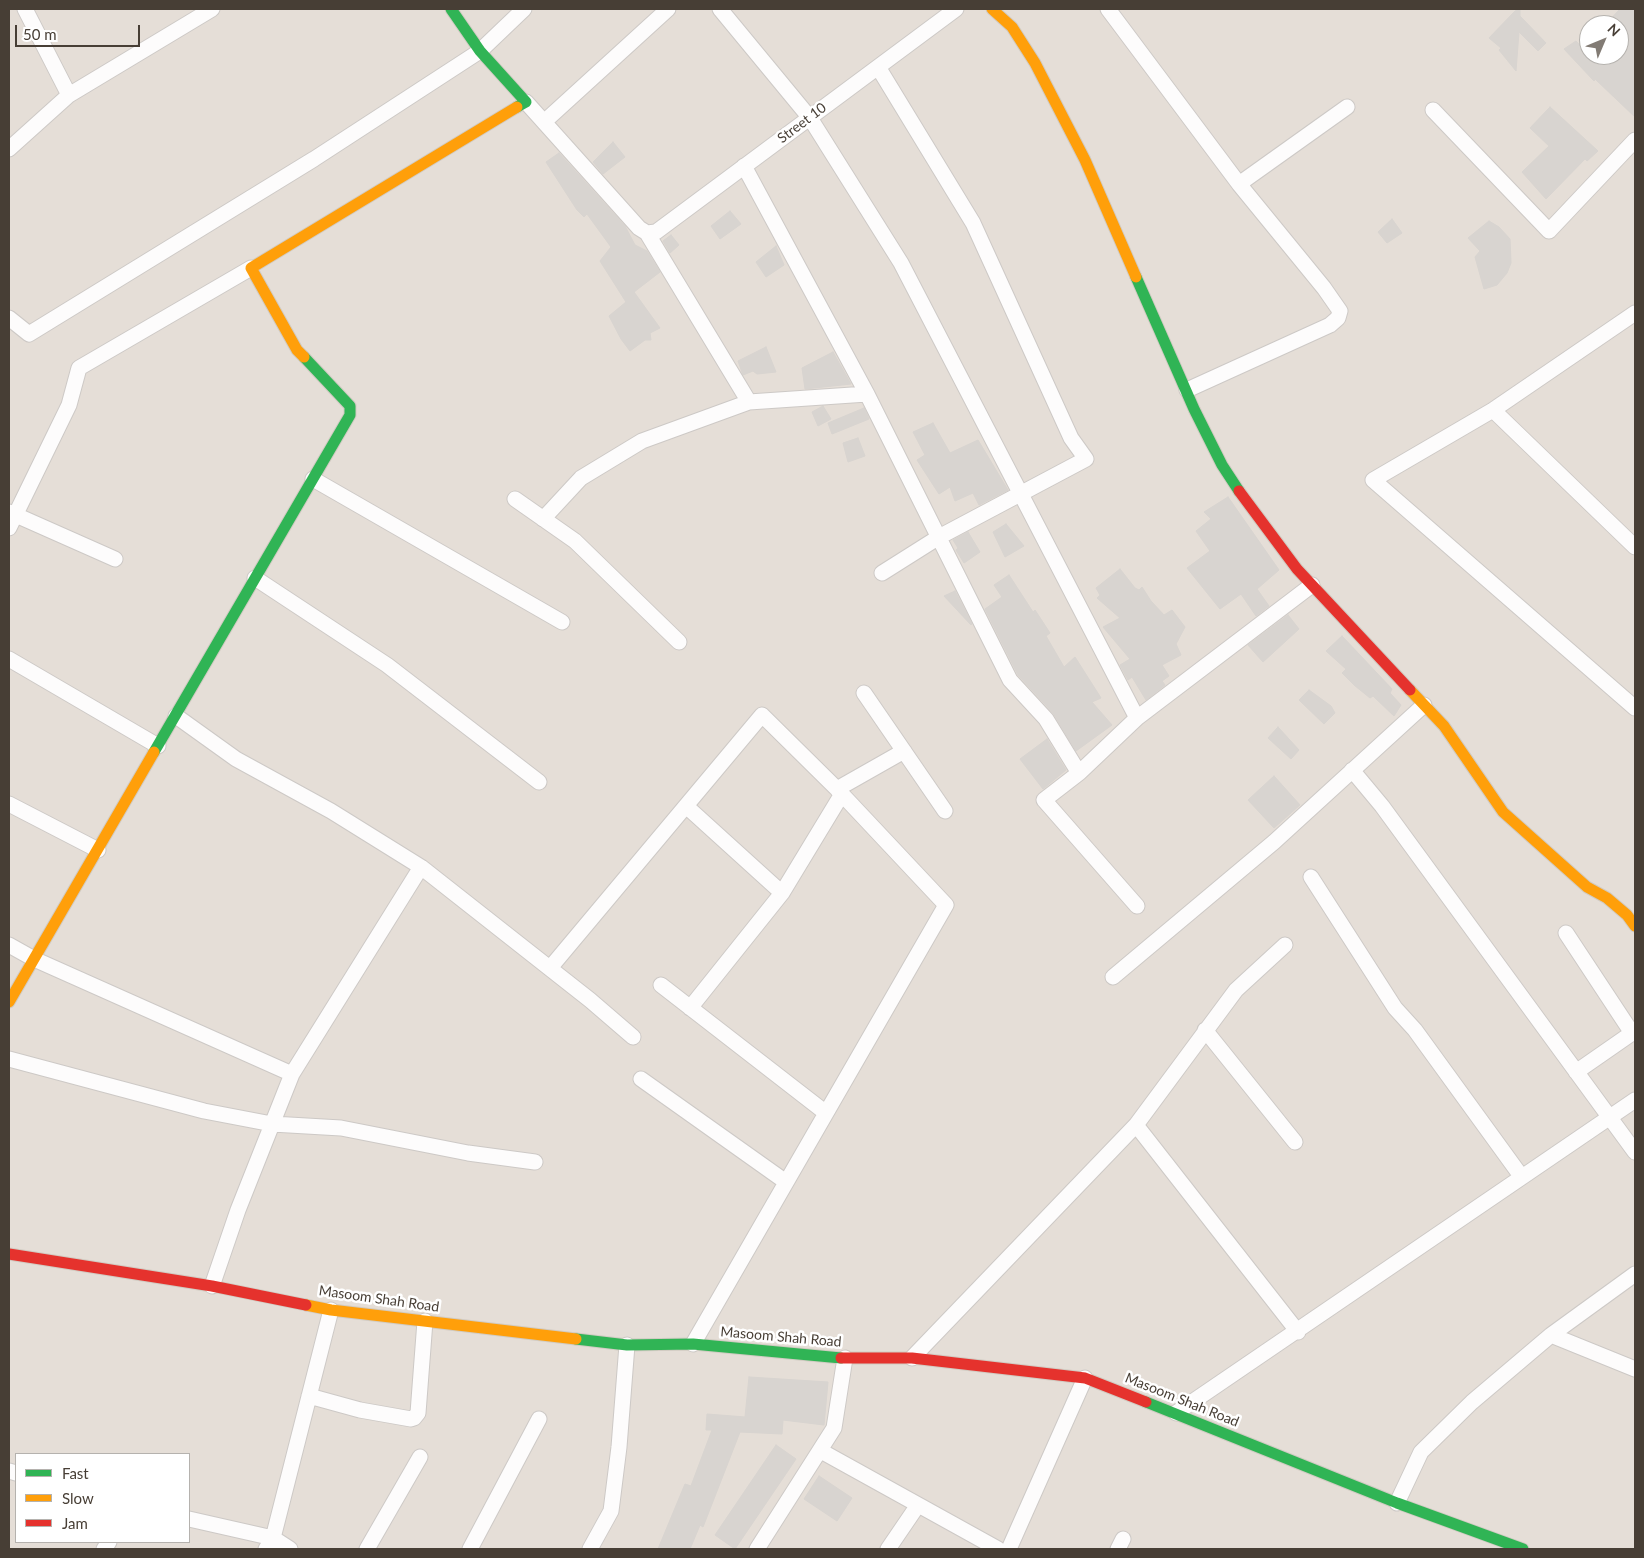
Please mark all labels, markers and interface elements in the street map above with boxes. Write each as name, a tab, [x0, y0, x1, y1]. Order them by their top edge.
scale bar	[18, 15, 142, 47]
north arrow	[1579, 15, 1629, 65]
text: N	[1604, 20, 1624, 40]
text: 50 m	[23, 25, 57, 43]
street label: Street 10	[774, 99, 830, 147]
street label: Masoom Shah Road	[318, 1282, 440, 1316]
street label: Masoom Shah Road	[720, 1323, 842, 1351]
street label: Masoom Shah Road	[1123, 1369, 1241, 1431]
legend	[15, 1453, 190, 1543]
text: Fast	[62, 1464, 89, 1482]
text: Slow	[62, 1489, 94, 1507]
text: Jam	[62, 1514, 88, 1532]

